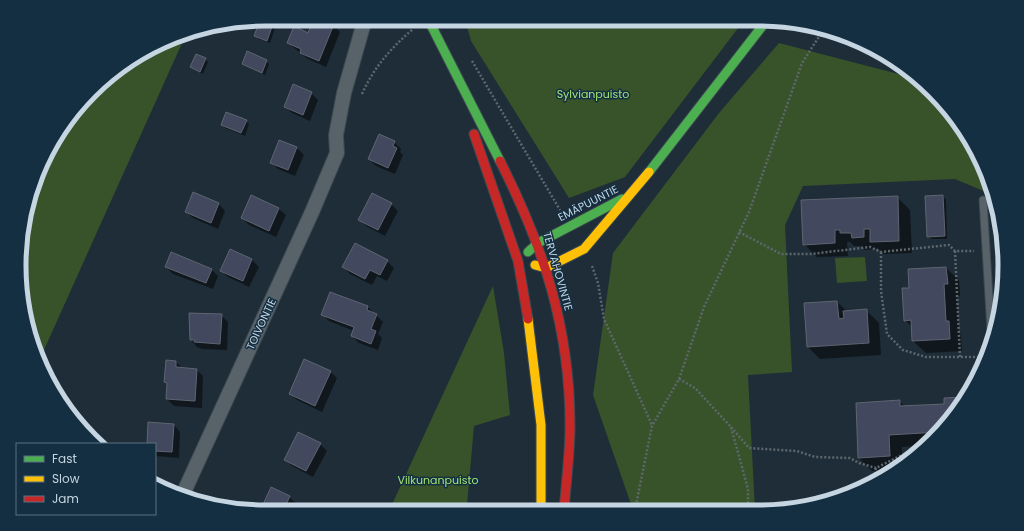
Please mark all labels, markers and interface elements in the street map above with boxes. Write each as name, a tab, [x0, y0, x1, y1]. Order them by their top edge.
park label: Sylvianpuisto	[557, 86, 629, 102]
street label: EMÄPUUNTIE	[555, 181, 621, 225]
street label: TERVAHOVINTIE	[539, 230, 577, 312]
street label: TOIVONTIE	[242, 296, 280, 352]
legend	[16, 443, 156, 515]
text: Fast	[52, 450, 77, 467]
text: Slow	[52, 470, 80, 487]
park label: Vilkunanpuisto	[397, 472, 479, 488]
text: Jam	[52, 490, 79, 507]

